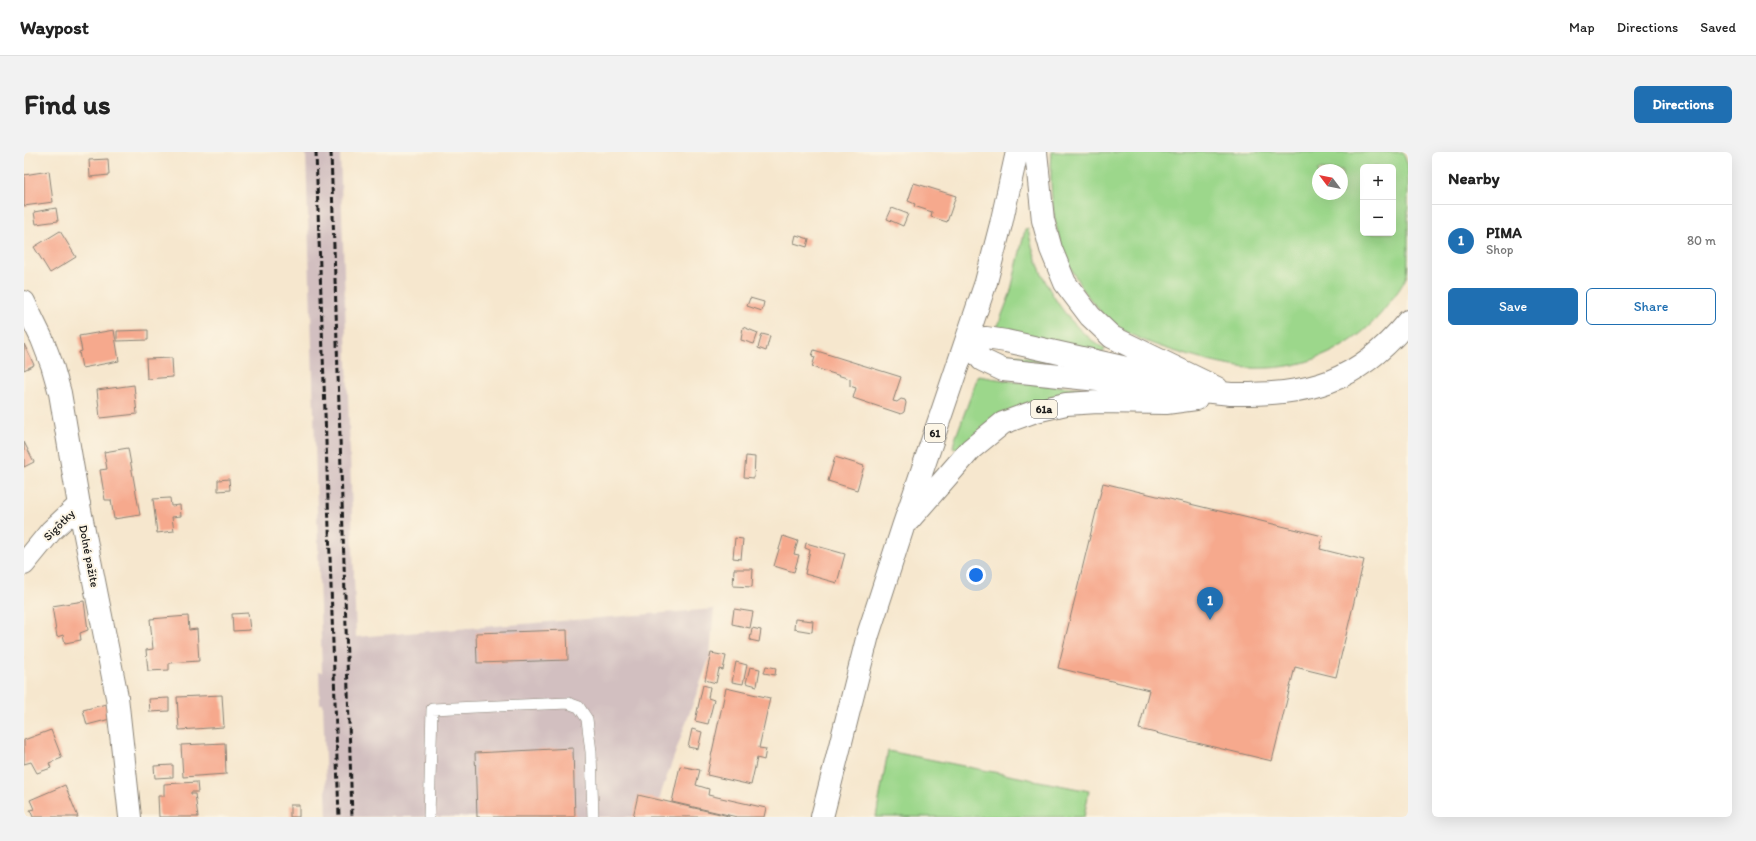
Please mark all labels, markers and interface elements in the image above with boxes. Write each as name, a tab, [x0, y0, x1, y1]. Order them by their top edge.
text: Waypost	[20, 16, 89, 39]
text: Map	[1569, 19, 1595, 36]
text: Directions	[1617, 19, 1678, 36]
text: Saved	[1700, 19, 1736, 36]
button: Directions	[1634, 86, 1732, 123]
text: Find us	[24, 87, 111, 121]
north arrow	[1312, 164, 1348, 200]
map controls	[1360, 164, 1396, 236]
button: +	[1360, 164, 1396, 200]
text: Nearby	[1448, 168, 1500, 188]
button: −	[1360, 200, 1396, 236]
text: PIMA	[1486, 224, 1522, 242]
text: 1	[1458, 233, 1464, 248]
text: 80 m	[1687, 233, 1716, 248]
text: Shop	[1486, 242, 1513, 257]
button: Save	[1448, 288, 1578, 325]
button: Share	[1586, 288, 1716, 325]
road number: 61a	[1031, 400, 1057, 418]
road number: 61	[925, 424, 945, 442]
street label: Sigôtky	[40, 506, 78, 544]
street label: Dolné pažite	[76, 524, 102, 589]
your location	[966, 565, 986, 585]
pin: 1	[1197, 587, 1223, 620]

